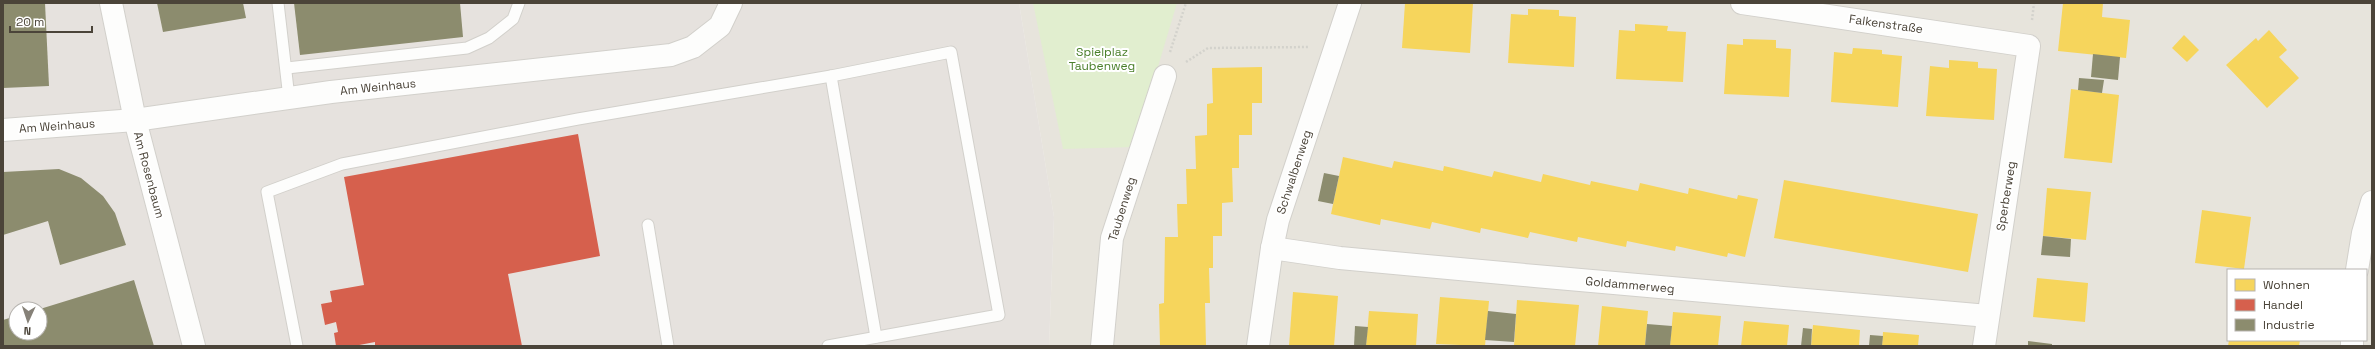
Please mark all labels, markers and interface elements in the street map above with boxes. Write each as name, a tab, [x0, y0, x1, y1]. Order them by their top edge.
scale bar	[10, 8, 92, 34]
street label: Falkenstraße	[1848, 11, 1924, 37]
text: 20 m	[16, 14, 44, 30]
park label: Spielplaz Taubenweg	[1069, 44, 1135, 74]
street label: Am Weinhaus	[339, 75, 417, 99]
street label: Am Weinhaus	[18, 115, 96, 137]
street label: Schwalbenweg	[1273, 128, 1315, 216]
street label: Am Rosenbaum	[130, 130, 168, 220]
street label: Sperberweg	[1993, 160, 2019, 232]
street label: Taubenweg	[1105, 175, 1139, 243]
legend	[2227, 269, 2367, 341]
street label: Goldammerweg	[1585, 273, 1675, 297]
text: Wohnen	[2263, 277, 2310, 293]
text: Handel	[2263, 297, 2303, 313]
north arrow	[8, 301, 48, 341]
text: Industrie	[2263, 317, 2315, 333]
text: N	[23, 324, 32, 338]

